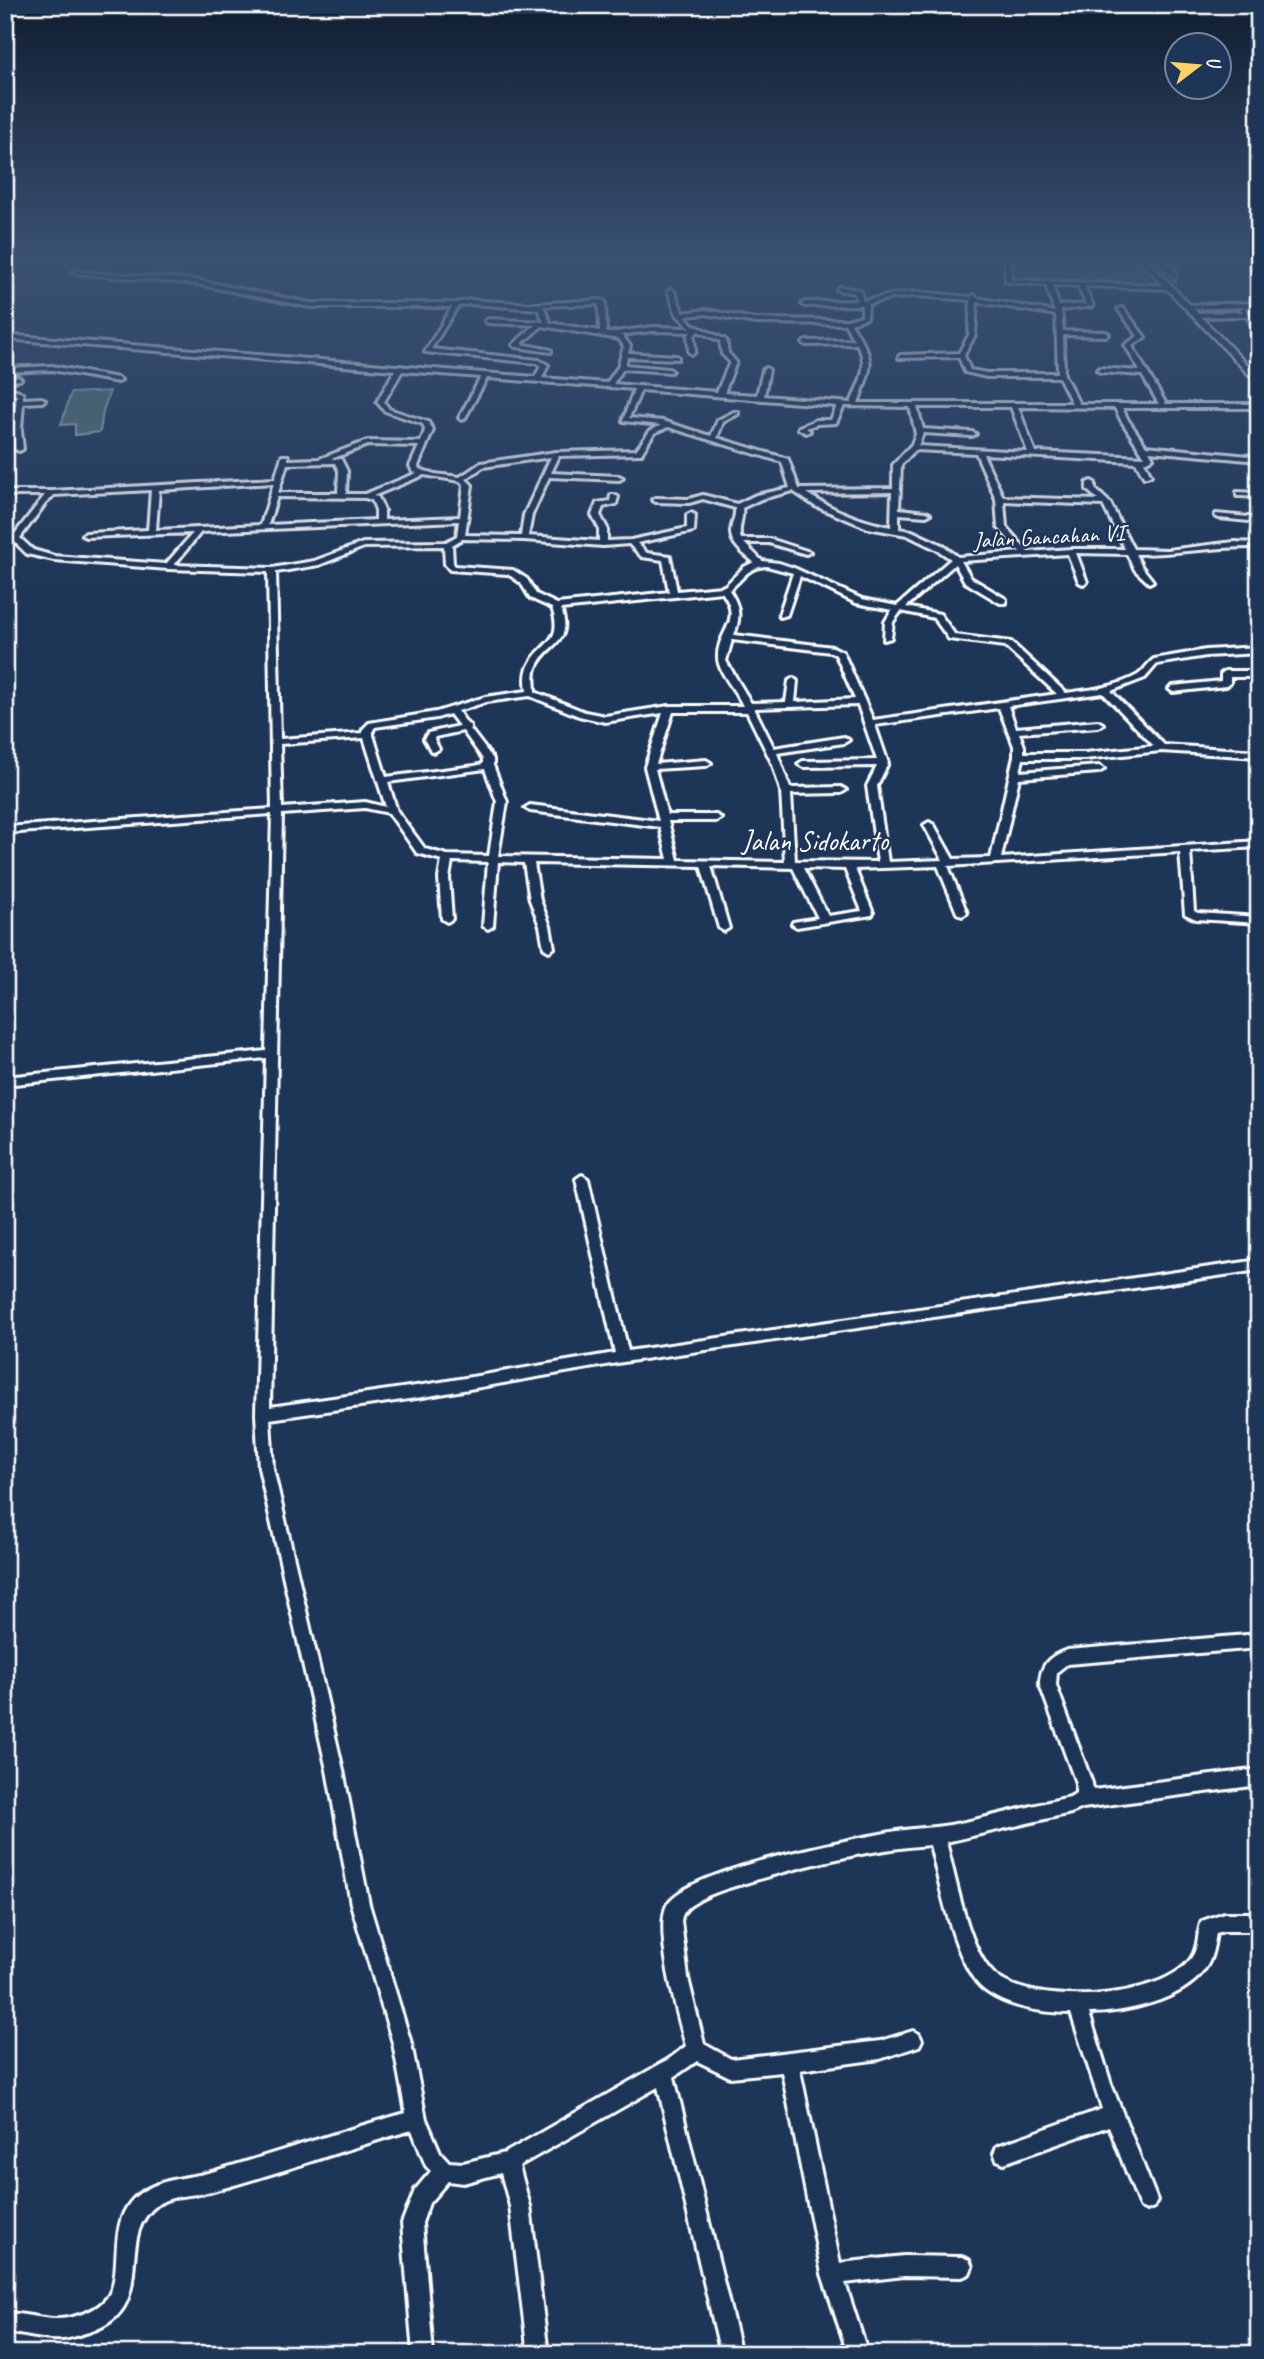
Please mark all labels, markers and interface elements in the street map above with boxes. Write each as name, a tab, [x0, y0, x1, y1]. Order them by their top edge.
north arrow	[1162, 32, 1232, 102]
text: U	[1201, 54, 1227, 73]
street label: Jalan Gancahan VI	[972, 518, 1130, 555]
street label: Jalan Sidokarto	[740, 823, 890, 858]

